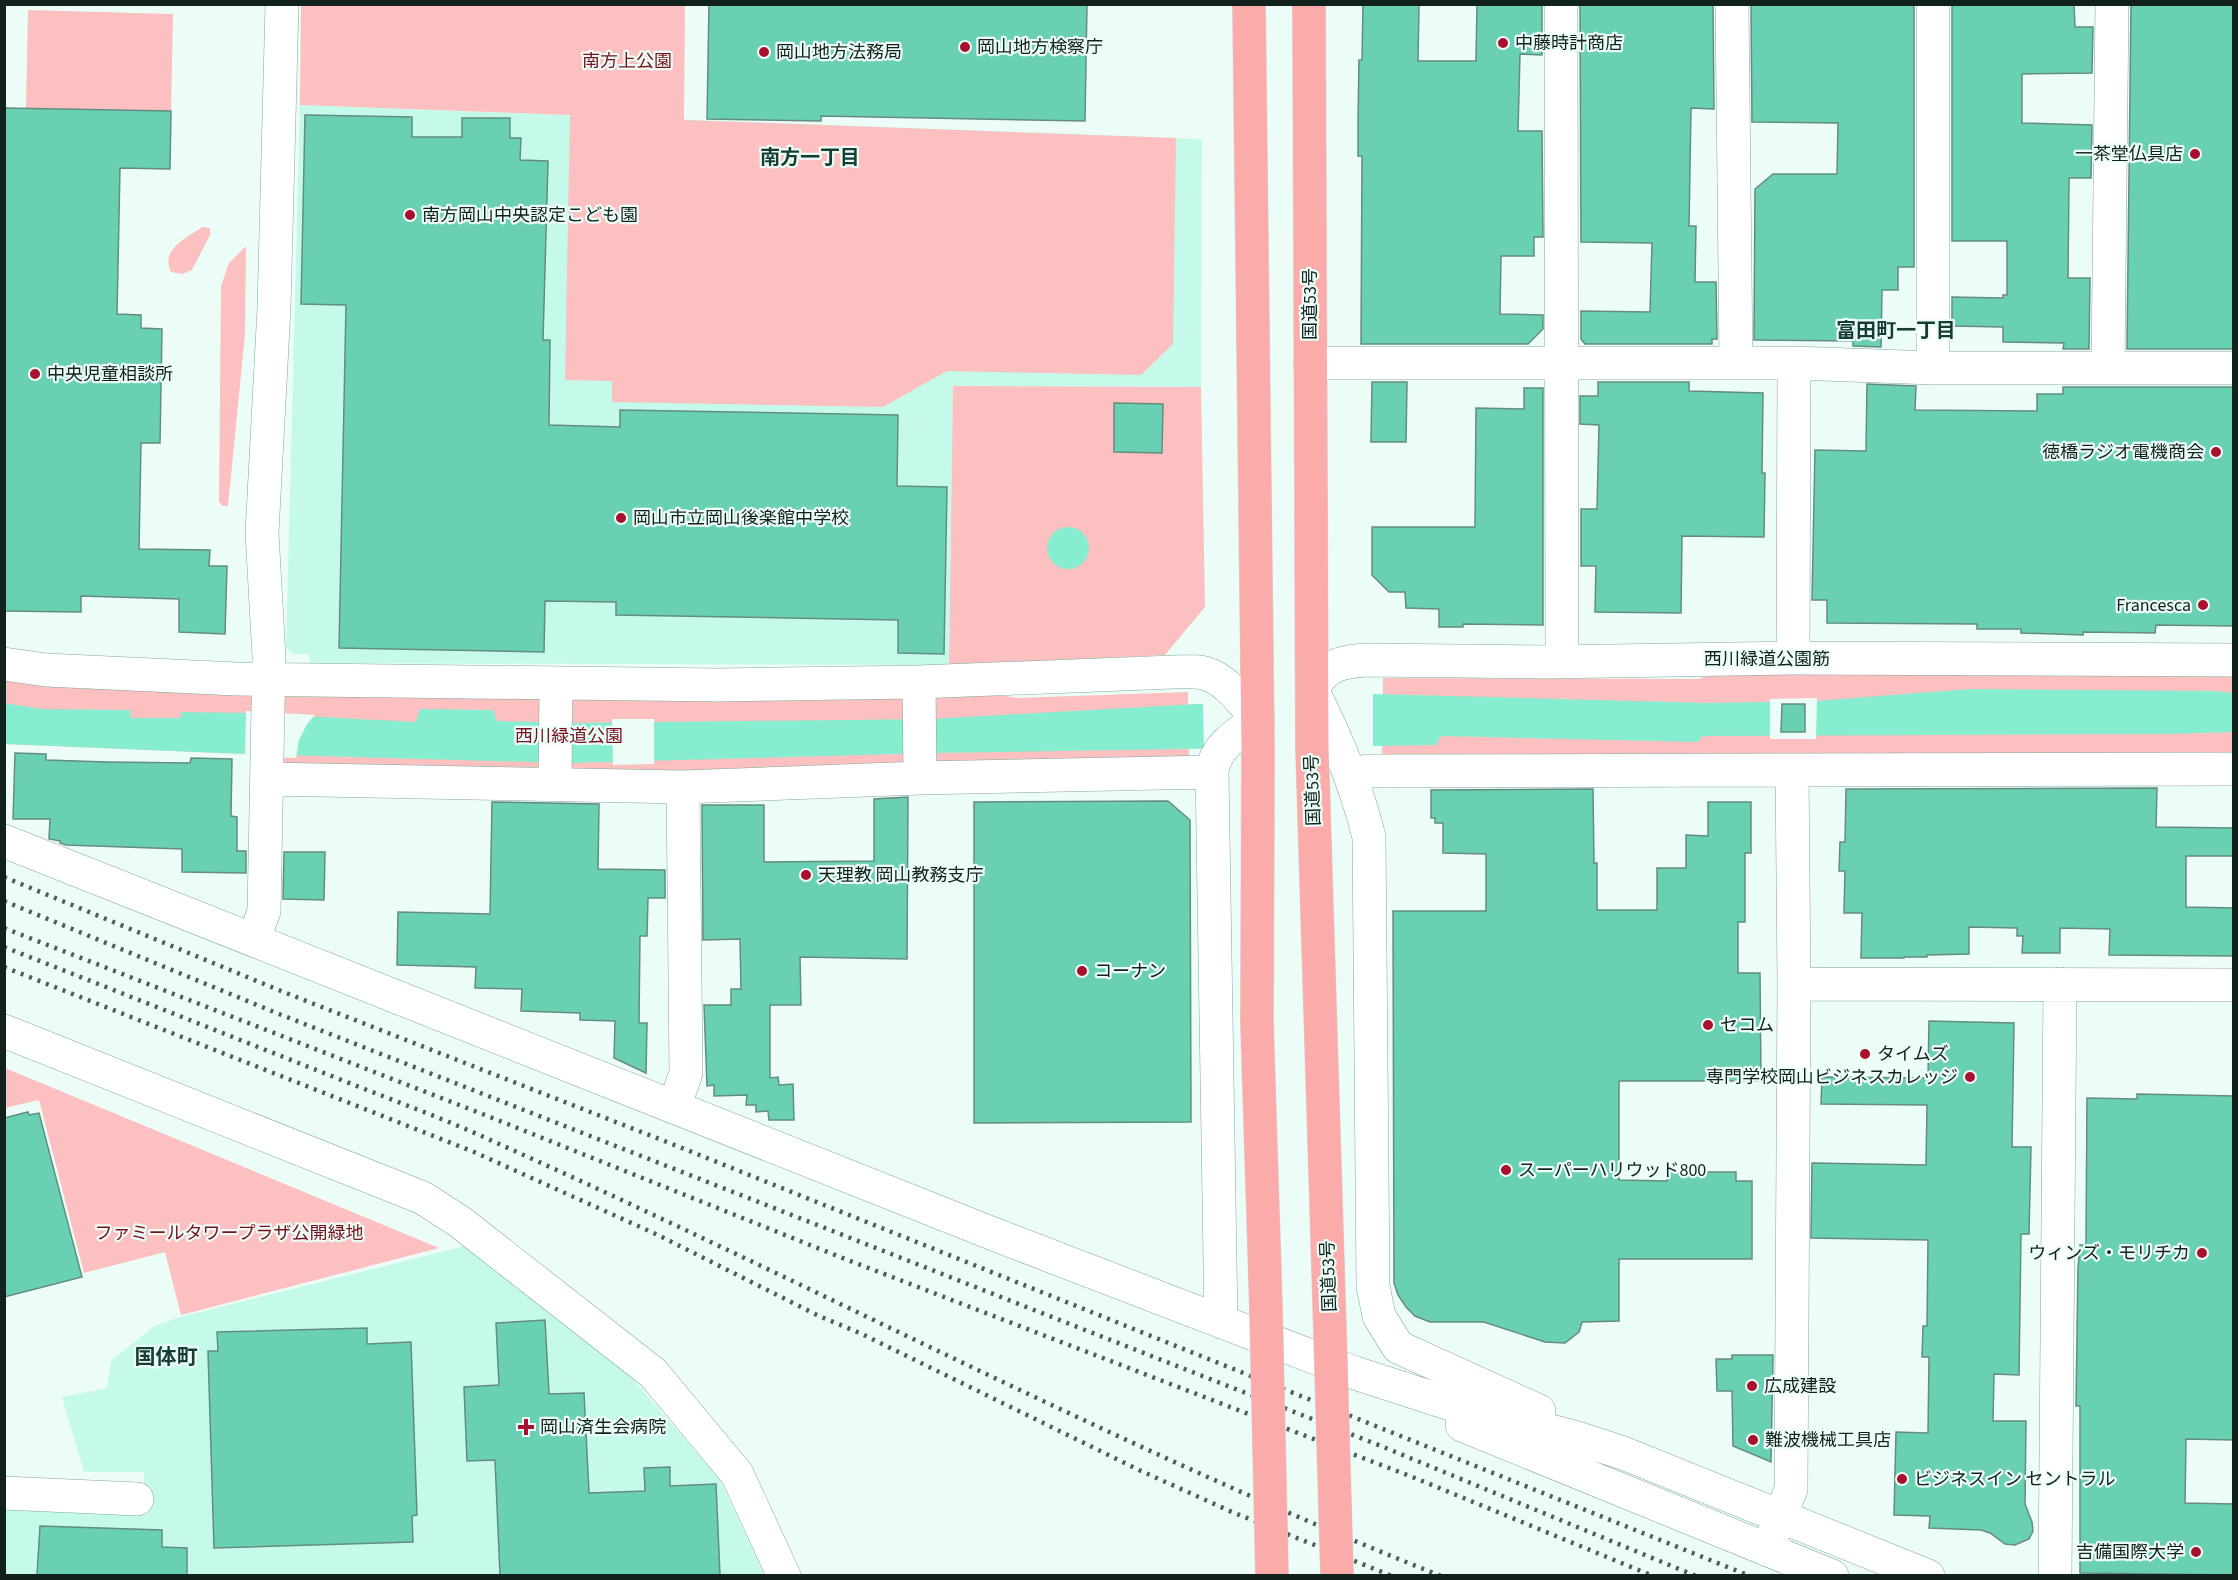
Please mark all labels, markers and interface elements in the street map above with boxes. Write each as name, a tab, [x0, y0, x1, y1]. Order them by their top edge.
place label: 中藤時計商店	[1515, 31, 1623, 56]
place label: 岡山地方検察庁	[977, 35, 1103, 60]
marker: 中藤時計商店	[1496, 36, 1510, 50]
place label: 岡山地方法務局	[776, 40, 902, 65]
marker: 岡山地方検察庁	[958, 40, 972, 54]
marker: 岡山地方法務局	[757, 45, 771, 59]
park label: 南方上公園	[582, 49, 672, 74]
place label: 一茶堂仏具店	[2075, 142, 2183, 167]
district label: 南方一丁目	[760, 144, 860, 172]
marker: 一茶堂仏具店	[2188, 147, 2202, 161]
place label: 南方岡山中央認定こども園	[422, 203, 638, 228]
marker: 南方岡山中央認定こども園	[403, 208, 417, 222]
street label: 国道53号	[1298, 268, 1323, 340]
district label: 富田町一丁目	[1836, 317, 1956, 345]
place label: 中央児童相談所	[47, 362, 173, 387]
marker: 中央児童相談所	[28, 367, 42, 381]
place label: 徳橋ラジオ電機商会	[2042, 440, 2204, 465]
marker: 徳橋ラジオ電機商会	[2209, 445, 2223, 459]
place label: 岡山市立岡山後楽館中学校	[633, 506, 849, 531]
marker: 岡山市立岡山後楽館中学校	[614, 511, 628, 525]
place label: Francesca	[2116, 593, 2191, 618]
marker: Francesca	[2196, 598, 2210, 612]
street label: 西川緑道公園筋	[1704, 647, 1830, 672]
park label: 西川緑道公園	[515, 724, 623, 749]
street label: 国道53号	[1299, 754, 1327, 826]
place label: 天理教 岡山教務支庁	[818, 863, 984, 888]
marker: 天理教 岡山教務支庁	[799, 868, 813, 882]
place label: コーナン	[1094, 959, 1166, 984]
marker: コーナン	[1075, 964, 1089, 978]
place label: セコム	[1720, 1013, 1774, 1038]
marker: セコム	[1701, 1018, 1715, 1032]
place label: タイムズ	[1877, 1042, 1949, 1067]
marker: タイムズ	[1858, 1047, 1872, 1061]
place label: 専門学校岡山ビジネスカレッジ	[1706, 1065, 1958, 1090]
marker: 専門学校岡山ビジネスカレッジ	[1963, 1070, 1977, 1084]
place label: スーパーハリウッド800	[1518, 1158, 1706, 1183]
marker: スーパーハリウッド800	[1499, 1163, 1513, 1177]
park label: ファミールタワープラザ公開緑地	[95, 1221, 363, 1246]
street label: 国道53号	[1315, 1240, 1343, 1312]
place label: ウィンズ・モリチカ	[2028, 1241, 2190, 1266]
marker: ウィンズ・モリチカ	[2195, 1246, 2209, 1260]
district label: 国体町	[135, 1342, 198, 1372]
place label: 広成建設	[1764, 1374, 1836, 1399]
marker: 広成建設	[1745, 1379, 1759, 1393]
place label: 岡山済生会病院	[540, 1415, 666, 1440]
marker: 岡山済生会病院	[517, 1418, 535, 1436]
place label: 難波機械工具店	[1765, 1428, 1891, 1453]
marker: 難波機械工具店	[1746, 1433, 1760, 1447]
place label: ビジネスイン セントラル	[1914, 1467, 2116, 1492]
marker: ビジネスイン セントラル	[1895, 1472, 1909, 1486]
place label: 吉備国際大学	[2076, 1540, 2184, 1565]
marker: 吉備国際大学	[2189, 1545, 2203, 1559]

